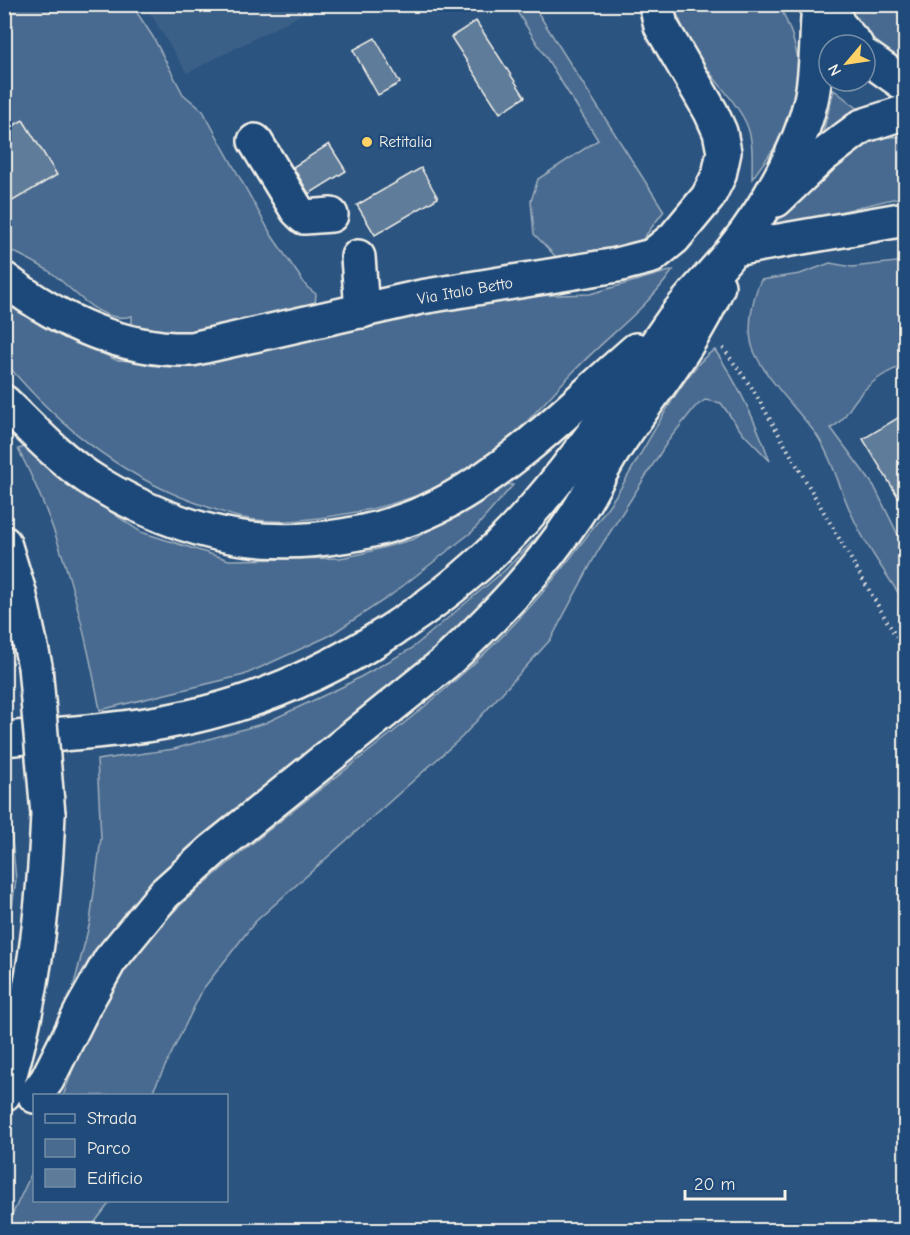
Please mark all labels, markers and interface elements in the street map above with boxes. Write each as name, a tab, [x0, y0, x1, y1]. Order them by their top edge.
north arrow	[817, 33, 877, 93]
text: N	[824, 61, 845, 79]
place label: Retitalia	[379, 133, 432, 151]
marker: Retitalia	[360, 135, 374, 149]
street label: Via Italo Betto	[416, 274, 514, 308]
legend	[33, 1094, 228, 1202]
text: Strada	[87, 1108, 137, 1129]
text: Parco	[87, 1138, 130, 1159]
scale bar	[685, 1163, 786, 1201]
text: Edificio	[87, 1168, 143, 1189]
text: 20 m	[694, 1174, 735, 1195]

